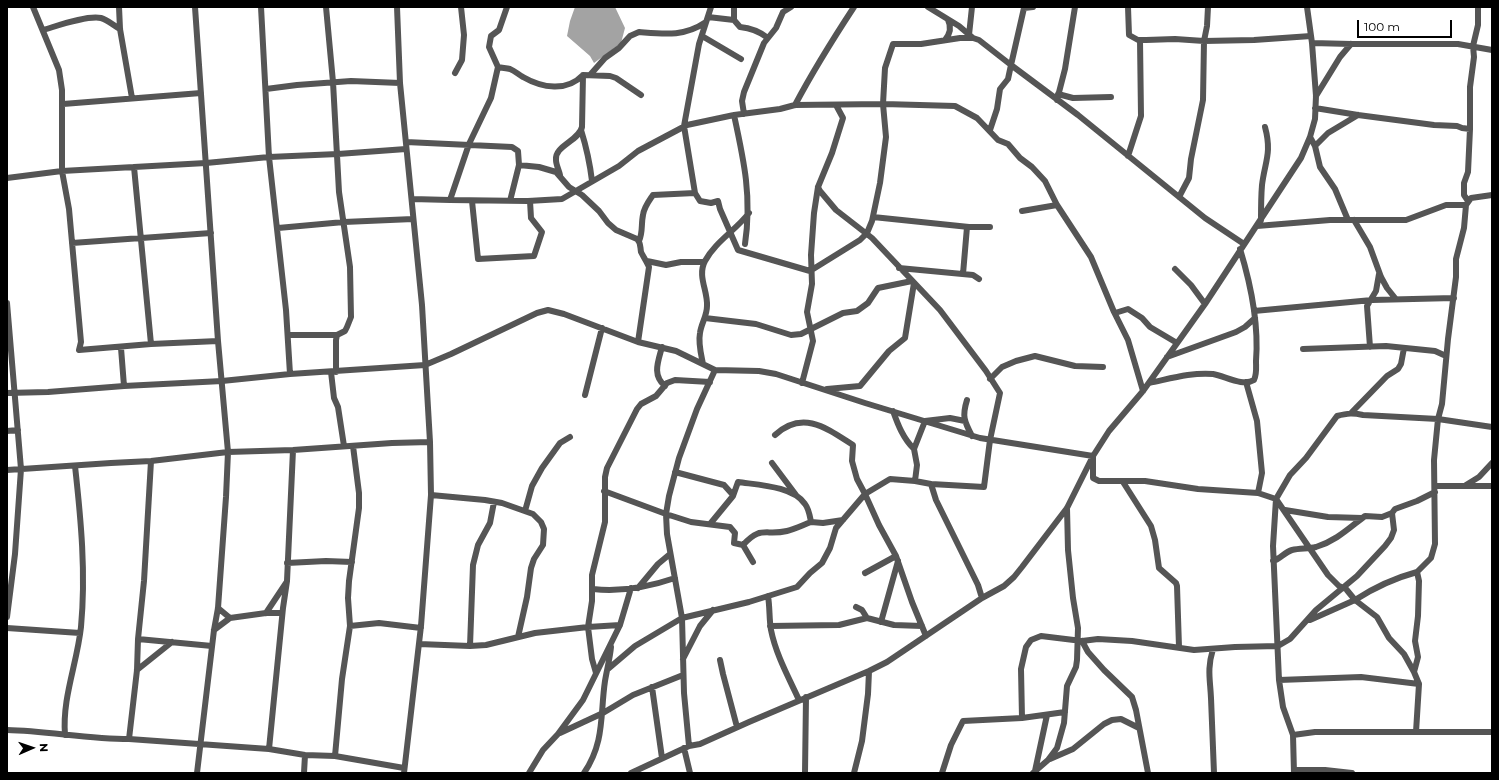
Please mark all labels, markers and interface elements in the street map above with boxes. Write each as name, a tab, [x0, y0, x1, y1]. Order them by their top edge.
scale bar	[1359, 12, 1454, 38]
text: 100 m	[1364, 19, 1400, 34]
north arrow	[12, 728, 52, 768]
text: N	[37, 743, 51, 752]

